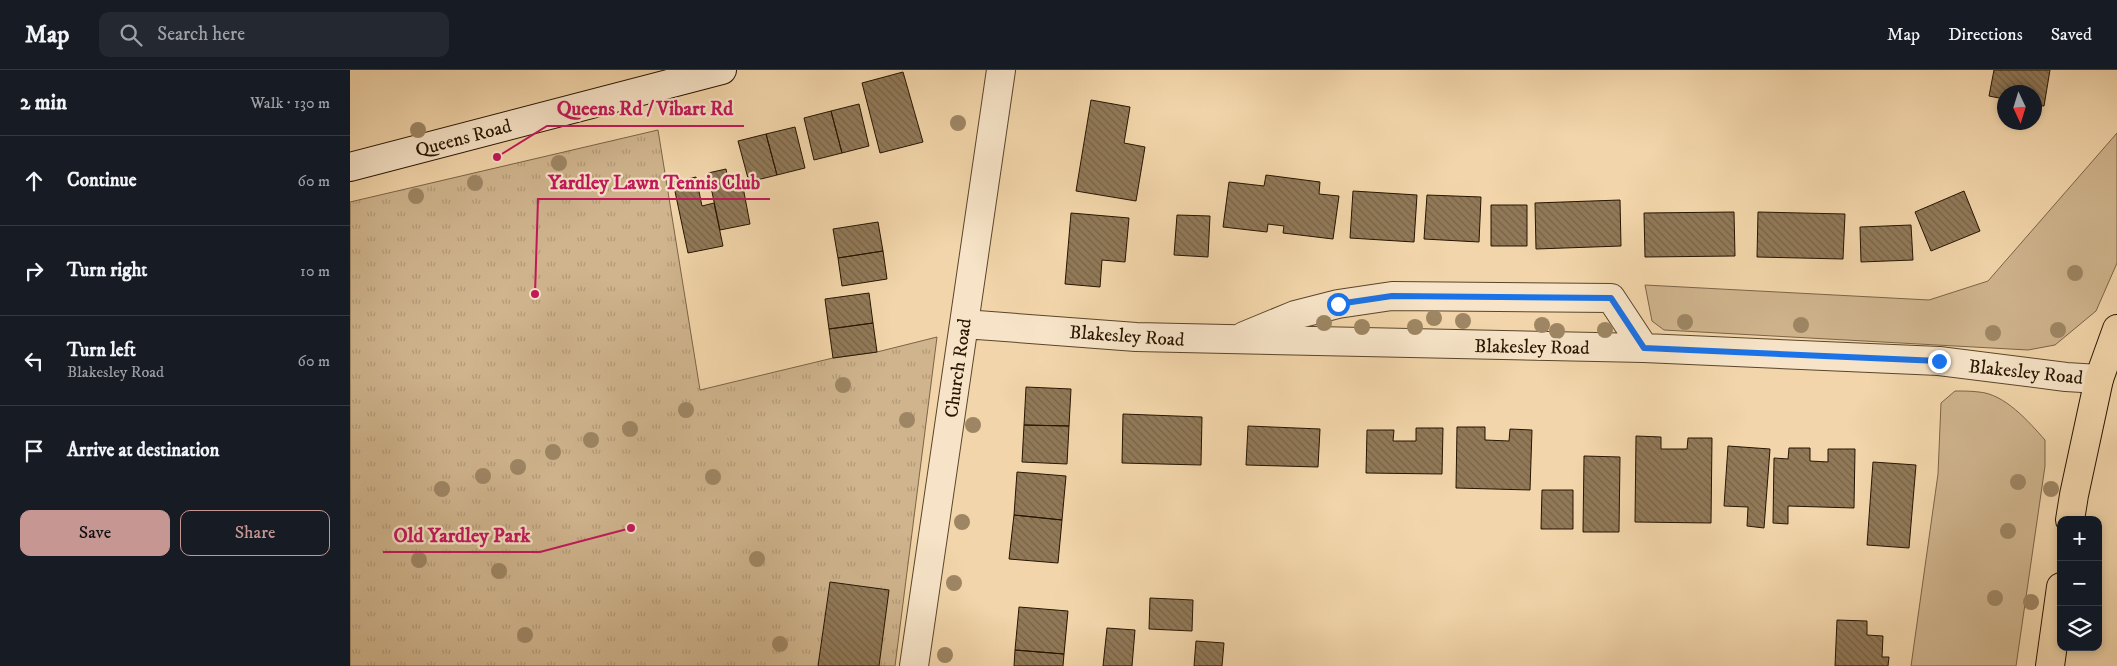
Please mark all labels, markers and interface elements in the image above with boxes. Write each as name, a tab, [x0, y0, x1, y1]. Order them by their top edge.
search box	[99, 12, 449, 57]
text: Map	[25, 20, 69, 50]
icon: search	[117, 21, 145, 49]
text: Search here	[157, 23, 245, 46]
text: Map	[1887, 24, 1920, 46]
text: Directions	[1948, 24, 2023, 46]
text: Saved	[2051, 24, 2092, 46]
north arrow	[1997, 85, 2042, 130]
text: 2 min	[20, 90, 67, 116]
callout: Queens Rd / Vibart Rd	[547, 91, 744, 126]
text: Walk · 130 m	[250, 93, 330, 113]
text: Queens Rd / Vibart Rd	[557, 97, 734, 122]
street label: Queens Road	[413, 114, 515, 162]
callout: Yardley Lawn Tennis Club	[538, 164, 770, 199]
icon: ahead	[20, 167, 48, 195]
text: Continue	[67, 169, 137, 192]
text: 60 m	[298, 171, 330, 191]
text: Yardley Lawn Tennis Club	[547, 171, 761, 196]
icon: right	[20, 257, 48, 285]
text: Turn right	[67, 259, 147, 282]
text: 10 m	[300, 261, 330, 281]
route start	[1327, 293, 1350, 316]
street label: Church Road	[940, 316, 977, 419]
street label: Blakesley Road	[1069, 321, 1186, 352]
street label: Blakesley Road	[1474, 335, 1590, 360]
text: Turn left	[67, 339, 136, 362]
icon: left	[20, 347, 48, 375]
route end	[1928, 350, 1951, 373]
text: 60 m	[298, 351, 330, 371]
street label: Blakesley Road	[1967, 355, 2085, 390]
text: Blakesley Road	[67, 362, 164, 382]
icon: arrive	[20, 437, 48, 465]
text: Arrive at destination	[67, 439, 219, 462]
button: Save	[20, 510, 170, 556]
button: Share	[180, 510, 330, 556]
map controls	[2057, 516, 2102, 651]
button: +	[2057, 516, 2102, 561]
callout: Old Yardley Park	[383, 517, 540, 552]
text: Old Yardley Park	[394, 524, 532, 549]
button: −	[2057, 561, 2102, 606]
button: layers	[2057, 606, 2102, 651]

